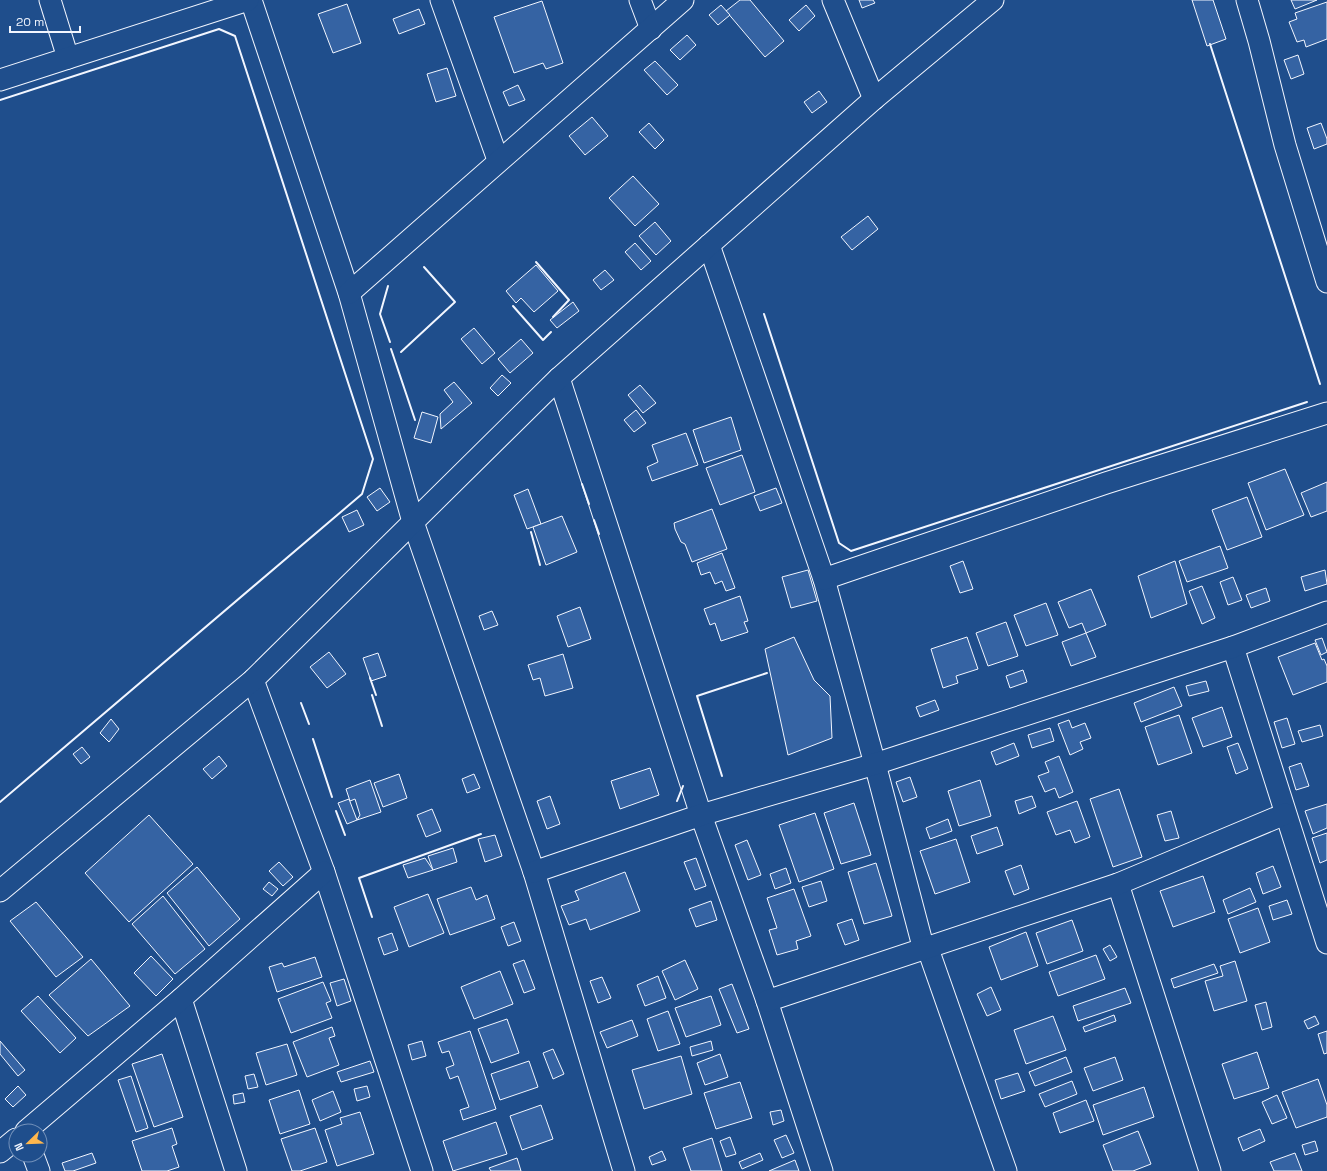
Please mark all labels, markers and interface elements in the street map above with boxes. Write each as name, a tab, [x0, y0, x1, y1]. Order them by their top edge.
scale bar	[10, 8, 80, 34]
text: 20 m	[16, 14, 44, 30]
north arrow	[8, 1123, 48, 1163]
text: N	[11, 1141, 27, 1153]

